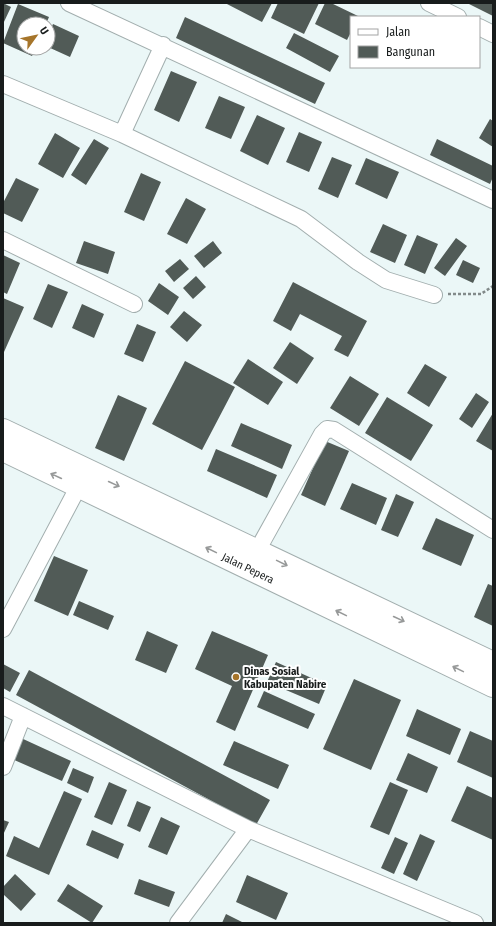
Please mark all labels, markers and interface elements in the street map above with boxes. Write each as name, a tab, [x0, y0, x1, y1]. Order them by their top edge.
north arrow	[16, 16, 56, 56]
legend	[350, 16, 480, 68]
text: U	[37, 25, 51, 37]
text: Jalan	[386, 25, 410, 39]
text: Bangunan	[386, 45, 435, 59]
one-way arrow	[50, 472, 62, 479]
one-way arrow	[107, 481, 119, 488]
one-way arrow	[205, 546, 217, 553]
street label: Jalan Pepera	[220, 550, 276, 586]
one-way arrow	[276, 560, 288, 567]
one-way arrow	[335, 609, 347, 616]
one-way arrow	[393, 616, 405, 623]
place label: Dinas Sosial Kabupaten Nabire	[244, 665, 327, 691]
one-way arrow	[452, 665, 464, 672]
marker: Dinas Sosial Kabupaten Nabire	[231, 672, 241, 682]

